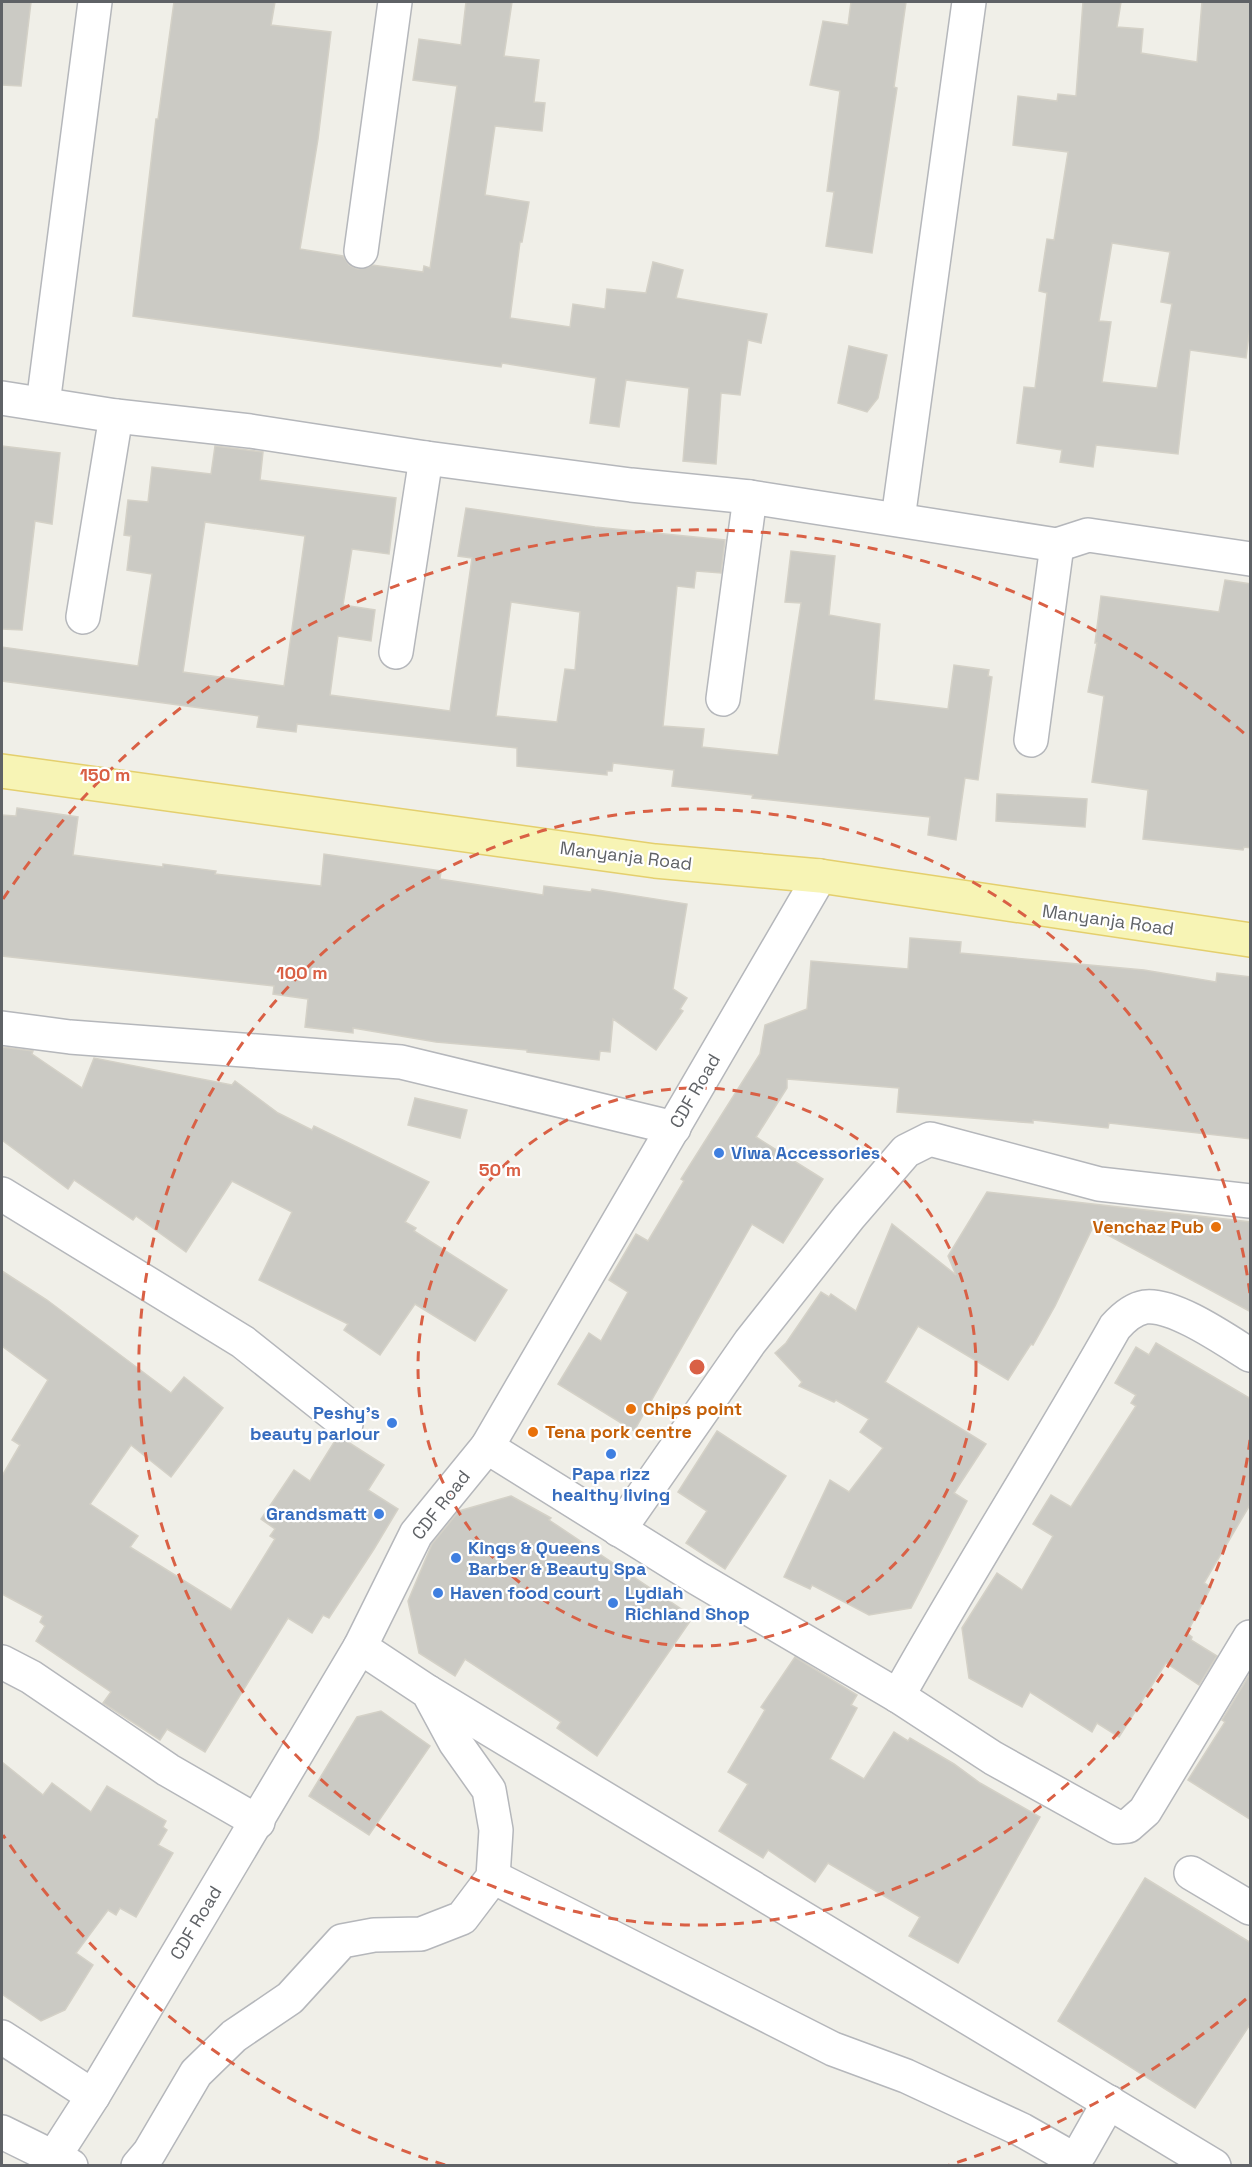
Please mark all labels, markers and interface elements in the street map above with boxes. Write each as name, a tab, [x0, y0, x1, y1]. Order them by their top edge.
text: 150 m	[80, 763, 130, 786]
street label: Manyanja Road	[559, 836, 693, 875]
street label: Manyanja Road	[1041, 899, 1175, 940]
text: 100 m	[276, 961, 328, 984]
street label: CDF Road	[664, 1049, 725, 1132]
place label: Viwa Accessories	[731, 1141, 880, 1164]
marker: Viwa Accessories	[712, 1146, 726, 1160]
text: 50 m	[479, 1158, 521, 1181]
place label: Venchaz Pub	[1093, 1215, 1204, 1238]
marker: Venchaz Pub	[1209, 1220, 1223, 1234]
centre of rings	[687, 1357, 707, 1377]
place label: Chips point	[643, 1397, 742, 1420]
place label: Peshy's beauty parlour	[250, 1401, 380, 1445]
marker: Chips point	[624, 1402, 638, 1416]
marker: Peshy's beauty parlour	[385, 1416, 399, 1430]
place label: Tena pork centre	[545, 1420, 692, 1443]
marker: Tena pork centre	[526, 1425, 540, 1439]
marker: Papa rizz healthy living	[604, 1447, 618, 1461]
place label: Papa rizz healthy living	[552, 1462, 670, 1506]
street label: CDF Road	[406, 1465, 475, 1544]
place label: Grandsmatt	[266, 1502, 367, 1525]
marker: Grandsmatt	[372, 1507, 386, 1521]
place label: Kings & Queens Barber & Beauty Spa	[468, 1536, 647, 1580]
marker: Kings & Queens Barber & Beauty Spa	[449, 1551, 463, 1565]
place label: Haven food court	[450, 1581, 601, 1604]
place label: Lydiah Richland Shop	[625, 1581, 750, 1625]
marker: Haven food court	[431, 1586, 445, 1600]
marker: Lydiah Richland Shop	[606, 1596, 620, 1610]
street label: CDF Road	[165, 1882, 227, 1964]

